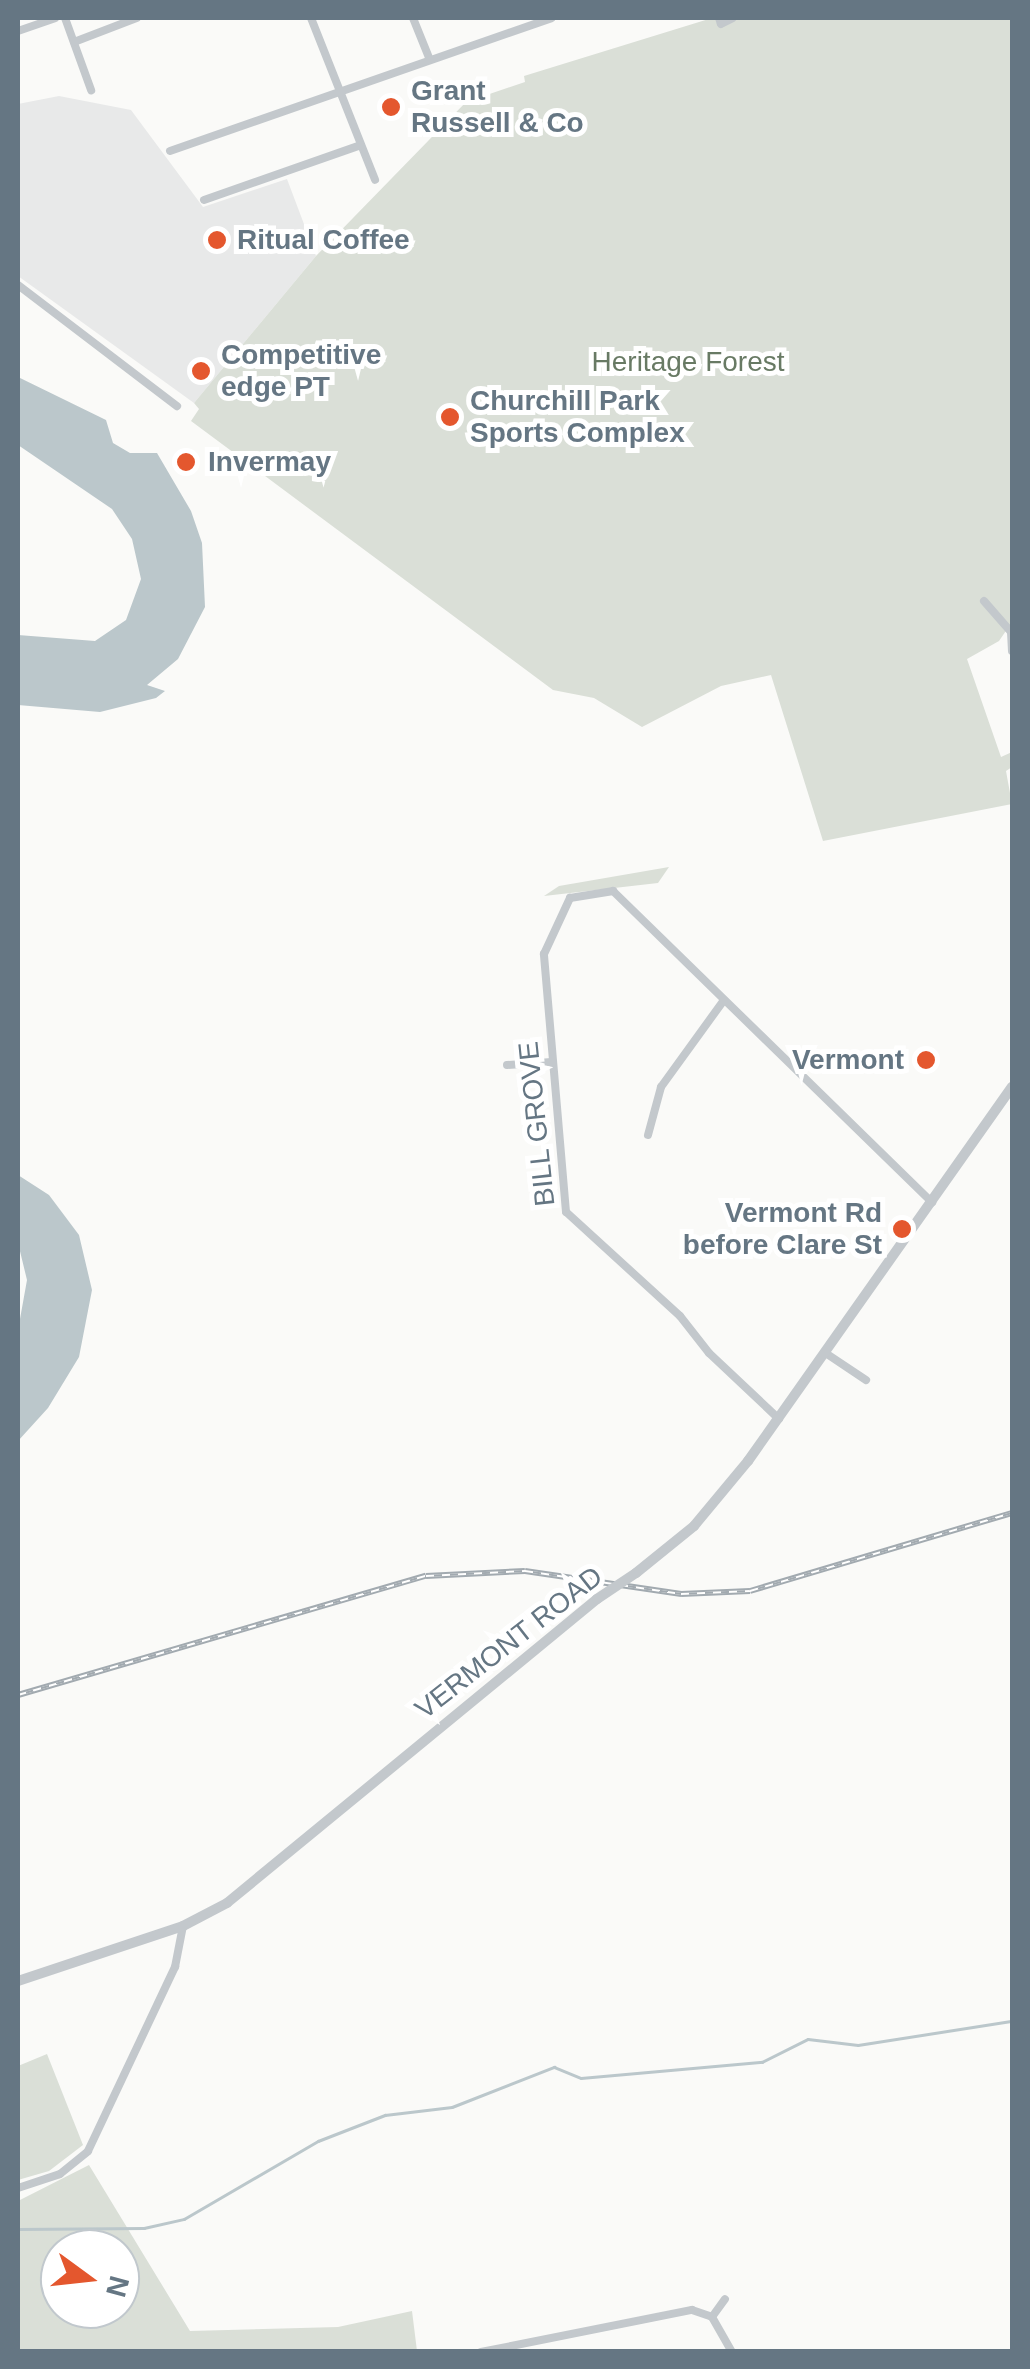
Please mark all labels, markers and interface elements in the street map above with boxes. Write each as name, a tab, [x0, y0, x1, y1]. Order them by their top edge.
place label: Grant Russell & Co	[411, 74, 584, 140]
marker: Grant Russell & Co	[380, 96, 402, 118]
place label: Ritual Coffee	[237, 223, 410, 257]
marker: Ritual Coffee	[206, 229, 228, 251]
place label: Competitive edge PT	[221, 338, 381, 404]
park label: Heritage Forest	[592, 345, 784, 379]
marker: Competitive edge PT	[190, 360, 212, 382]
place label: Churchill Park Sports Complex	[470, 384, 685, 450]
marker: Churchill Park Sports Complex	[439, 406, 461, 428]
place label: Invermay	[208, 445, 331, 479]
marker: Invermay	[173, 449, 199, 475]
street label: BILL GROVE	[512, 1039, 562, 1209]
place label: Vermont	[792, 1043, 904, 1077]
marker: Vermont	[913, 1047, 939, 1073]
place label: Vermont Rd before Clare St	[683, 1196, 882, 1262]
marker: Vermont Rd before Clare St	[891, 1218, 913, 1240]
street label: VERMONT ROAD	[409, 1559, 609, 1727]
north arrow	[40, 2229, 140, 2329]
text: N	[100, 2273, 135, 2300]

